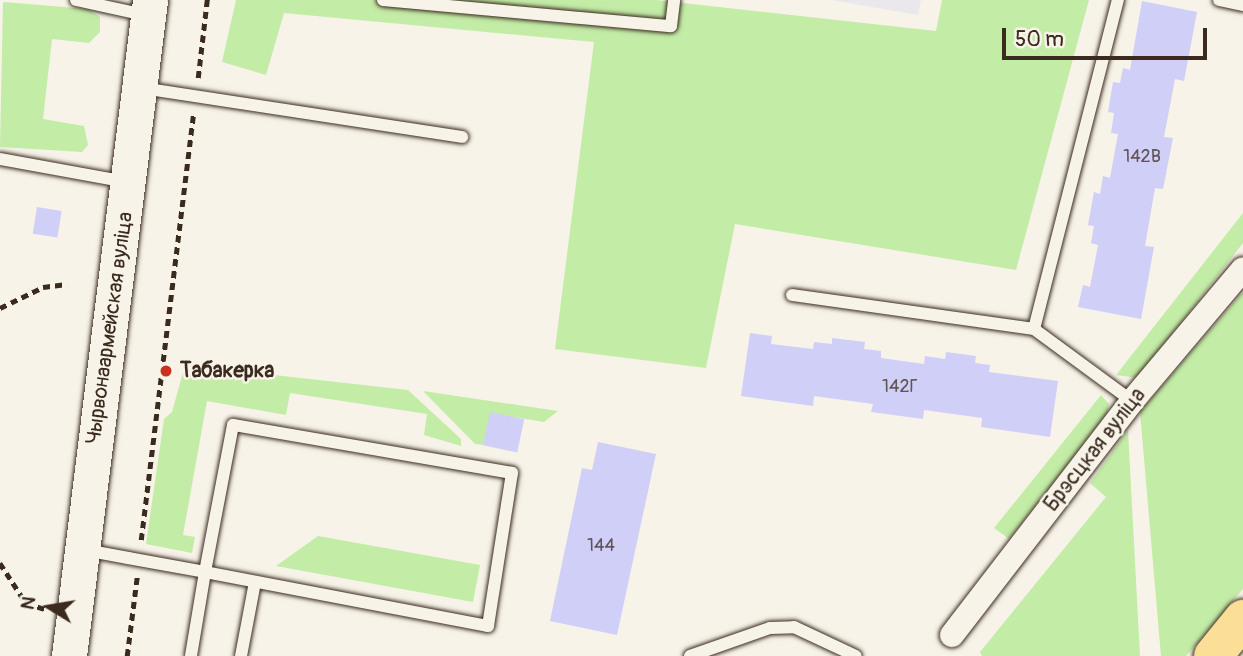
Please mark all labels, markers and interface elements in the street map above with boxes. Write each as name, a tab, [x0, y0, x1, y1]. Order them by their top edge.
scale bar	[1005, 14, 1210, 58]
text: 50 m	[1015, 26, 1064, 53]
house number: 142В	[1123, 146, 1161, 168]
street label: Чырвонаармейская вуліца	[81, 210, 139, 446]
place label: Табакерка	[180, 358, 274, 384]
marker: Табакерка	[158, 363, 174, 379]
house number: 142Г	[882, 376, 918, 398]
street label: Брэсцкая вуліца	[1039, 383, 1151, 517]
house number: 144	[587, 535, 615, 557]
north arrow	[14, 572, 84, 642]
text: N	[15, 594, 41, 612]

